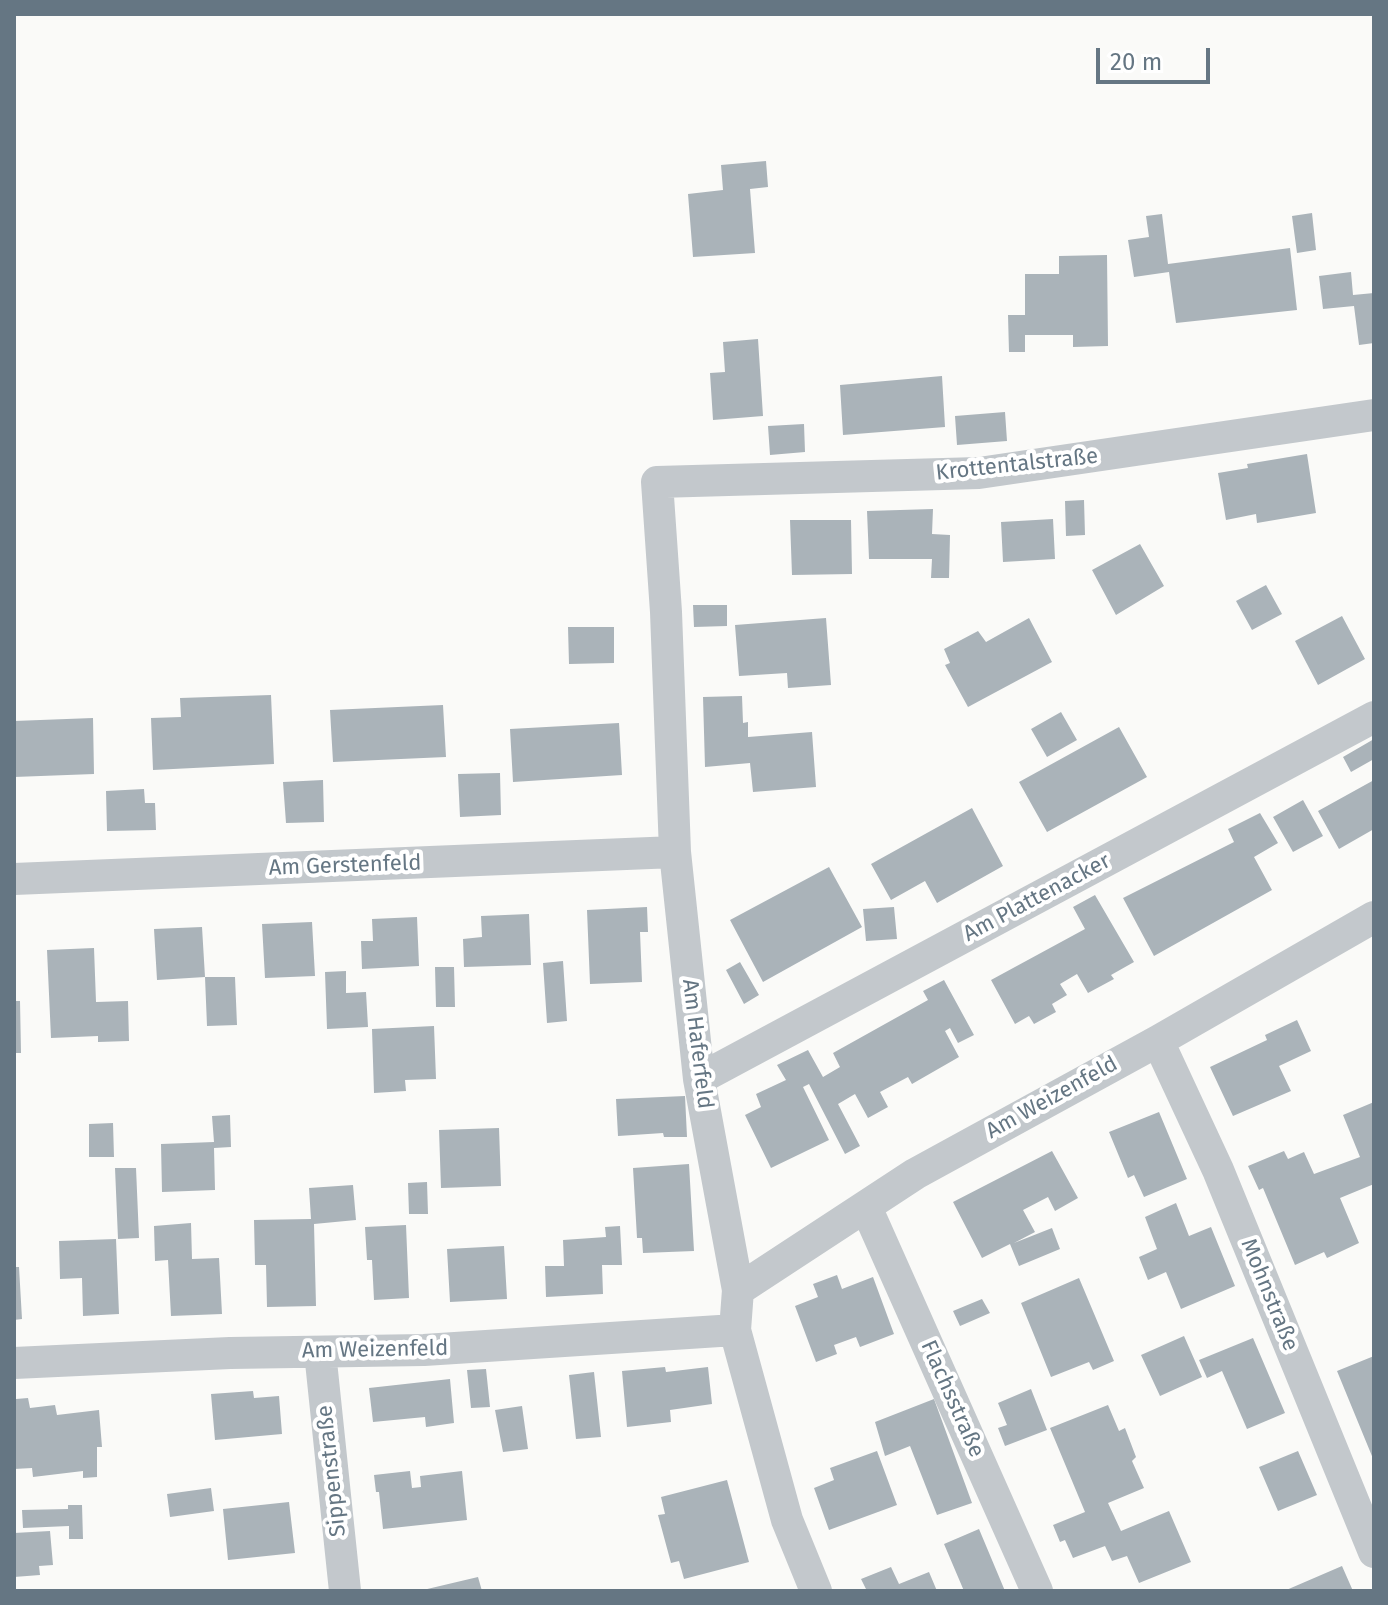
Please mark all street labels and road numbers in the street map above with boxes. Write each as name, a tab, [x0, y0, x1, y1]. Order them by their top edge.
street label: Krottentalstraße	[935, 443, 1099, 487]
street label: Am Plattenacker	[959, 848, 1115, 948]
street label: Am Gerstenfeld	[268, 850, 422, 882]
street label: Am Haferfeld	[676, 978, 718, 1110]
street label: Am Weizenfeld	[982, 1051, 1122, 1145]
street label: Mohnstraße	[1235, 1235, 1303, 1355]
street label: Am Weizenfeld	[302, 1336, 448, 1364]
street label: Flachsstraße	[914, 1336, 990, 1462]
street label: Sippenstraße	[312, 1404, 352, 1538]

